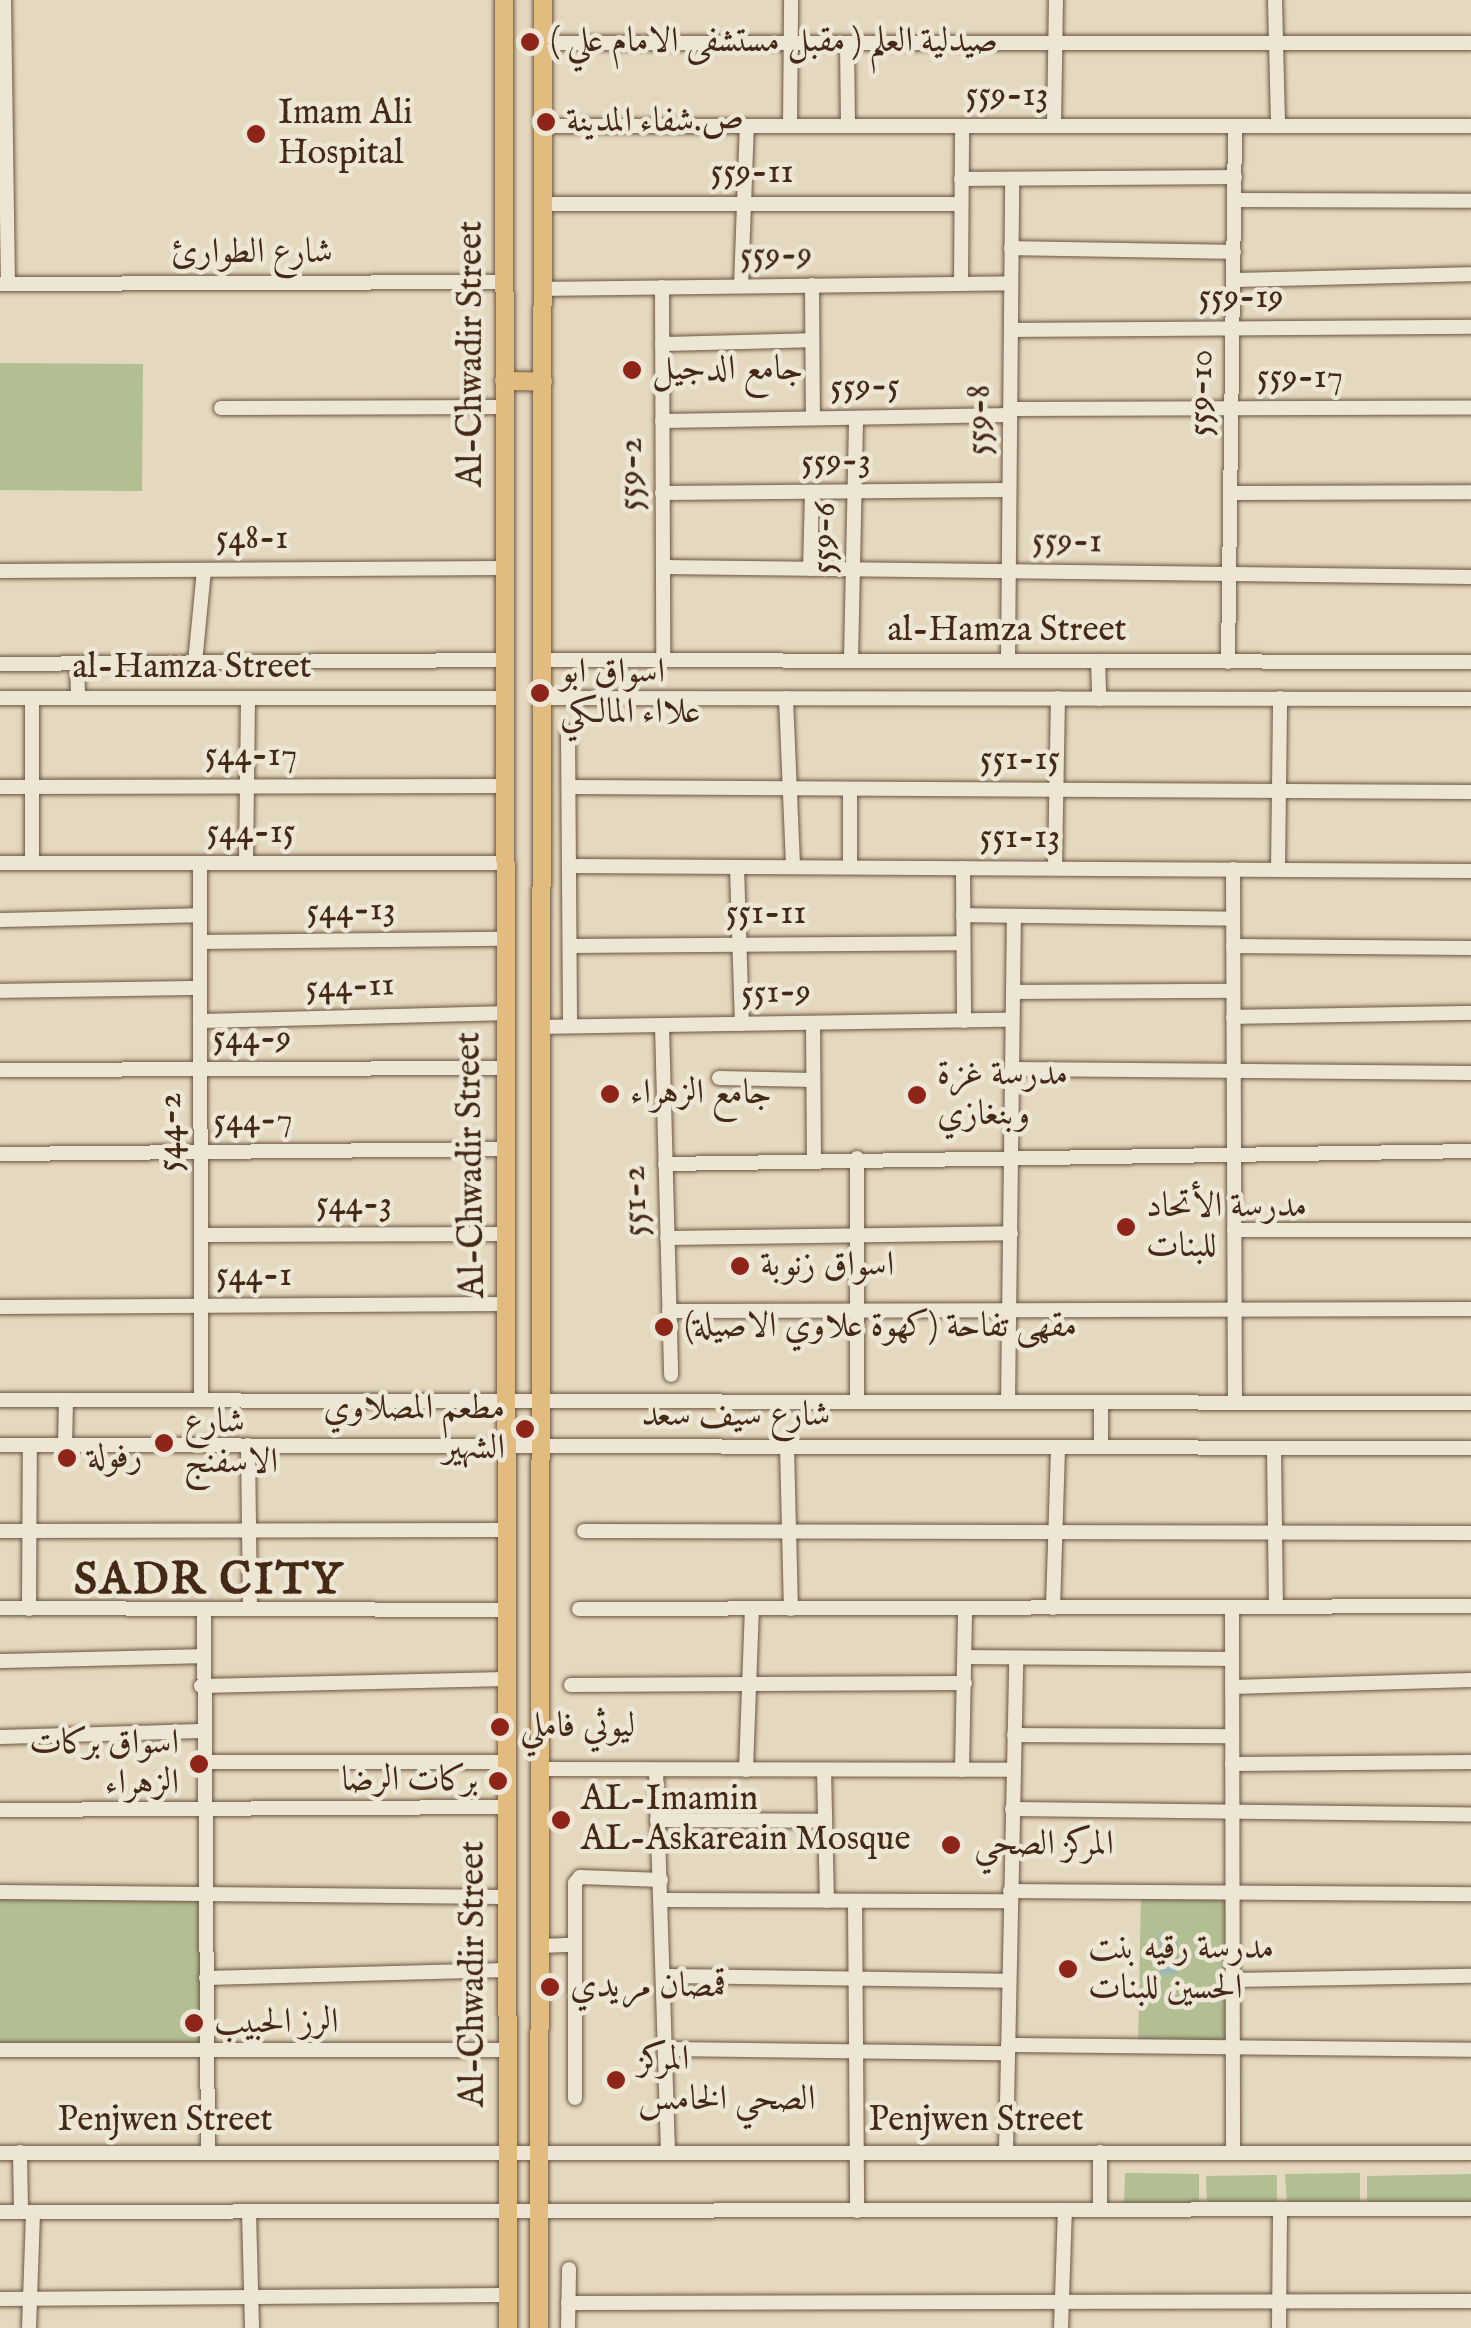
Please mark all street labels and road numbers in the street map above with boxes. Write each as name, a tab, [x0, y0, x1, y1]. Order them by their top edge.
street label: 559-13	[965, 75, 1049, 117]
street label: 559-11	[711, 152, 793, 194]
street label: Al-Chwadir Street	[451, 221, 493, 487]
street label: شارع الطوارئ	[171, 232, 333, 274]
street label: 559-9	[740, 234, 812, 278]
street label: 559-19	[1198, 277, 1284, 319]
street label: 559-10	[1180, 349, 1224, 437]
street label: 559-17	[1257, 357, 1343, 399]
street label: 559-5	[830, 365, 900, 409]
street label: 559-8	[959, 385, 1001, 455]
street label: 559-2	[611, 437, 653, 511]
street label: 559-3	[801, 440, 871, 484]
street label: 559-6	[803, 502, 847, 574]
street label: 548-1	[216, 518, 288, 560]
street label: 559-1	[1032, 520, 1102, 564]
street label: al-Hamza Street	[887, 610, 1127, 652]
street label: al-Hamza Street	[72, 647, 312, 689]
street label: 544-17	[205, 735, 297, 777]
street label: 551-15	[980, 739, 1060, 781]
street label: 544-15	[207, 812, 295, 854]
street label: 551-13	[980, 817, 1060, 859]
street label: 544-13	[306, 889, 396, 933]
street label: 551-11	[726, 893, 806, 935]
street label: 544-11	[305, 964, 395, 1010]
street label: 551-9	[741, 971, 811, 1015]
street label: 544-9	[213, 1018, 291, 1060]
street label: Al-Chwadir Street	[449, 1032, 495, 1298]
street label: 544-2	[150, 1092, 192, 1172]
street label: 544-7	[213, 1099, 293, 1143]
street label: 551-2	[614, 1165, 658, 1237]
street label: 544-3	[316, 1184, 392, 1226]
street label: 544-1	[216, 1255, 292, 1297]
street label: شارع سيف سعد	[642, 1395, 830, 1437]
street label: Al-Chwadir Street	[453, 1841, 495, 2107]
street label: Penjwen Street	[58, 2100, 272, 2142]
street label: Penjwen Street	[869, 2100, 1083, 2142]

